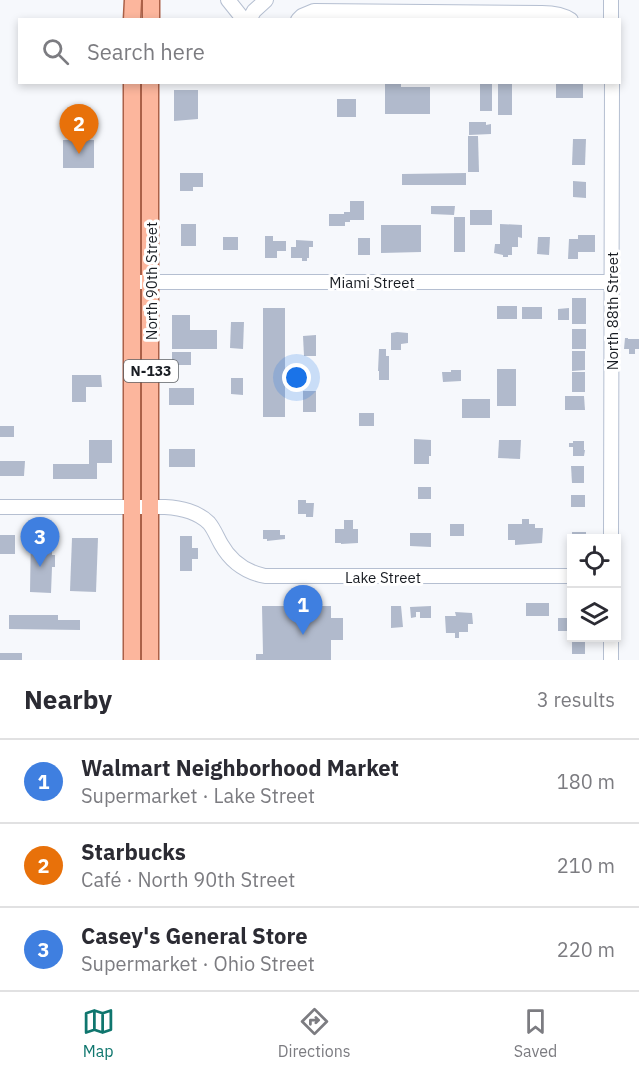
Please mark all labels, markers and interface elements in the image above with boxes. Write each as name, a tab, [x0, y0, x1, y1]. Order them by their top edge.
search box	[18, 18, 621, 84]
icon: search	[39, 35, 72, 68]
text: Search here	[87, 37, 205, 66]
pin: 2	[60, 104, 98, 154]
street label: North 90th Street	[142, 222, 161, 340]
street label: North 88th Street	[603, 252, 622, 370]
street label: Miami Street	[329, 273, 415, 292]
road number: N-133	[124, 360, 178, 382]
your location	[282, 363, 311, 392]
pin: 3	[20, 518, 60, 567]
map controls	[567, 534, 621, 642]
button: locate	[567, 534, 621, 588]
street label: Lake Street	[345, 568, 421, 587]
pin: 1	[284, 586, 322, 635]
button: layers	[567, 588, 621, 642]
text: Nearby	[24, 682, 112, 716]
text: 3 results	[537, 686, 615, 713]
text: Walmart Neighborhood Market	[81, 753, 399, 782]
text: 1	[38, 768, 50, 795]
text: 180 m	[557, 768, 615, 795]
text: Supermarket · Lake Street	[81, 782, 315, 809]
text: Starbucks	[81, 837, 186, 866]
text: 2	[38, 852, 50, 879]
text: 210 m	[557, 852, 615, 879]
text: Café · North 90th Street	[81, 866, 295, 893]
text: Casey's General Store	[81, 921, 308, 950]
text: 3	[38, 936, 50, 963]
text: 220 m	[557, 936, 615, 963]
text: Supermarket · Ohio Street	[81, 950, 315, 977]
tab: Map	[82, 1005, 115, 1061]
tab: Directions	[278, 1005, 351, 1061]
tab: Saved	[514, 1005, 557, 1061]

